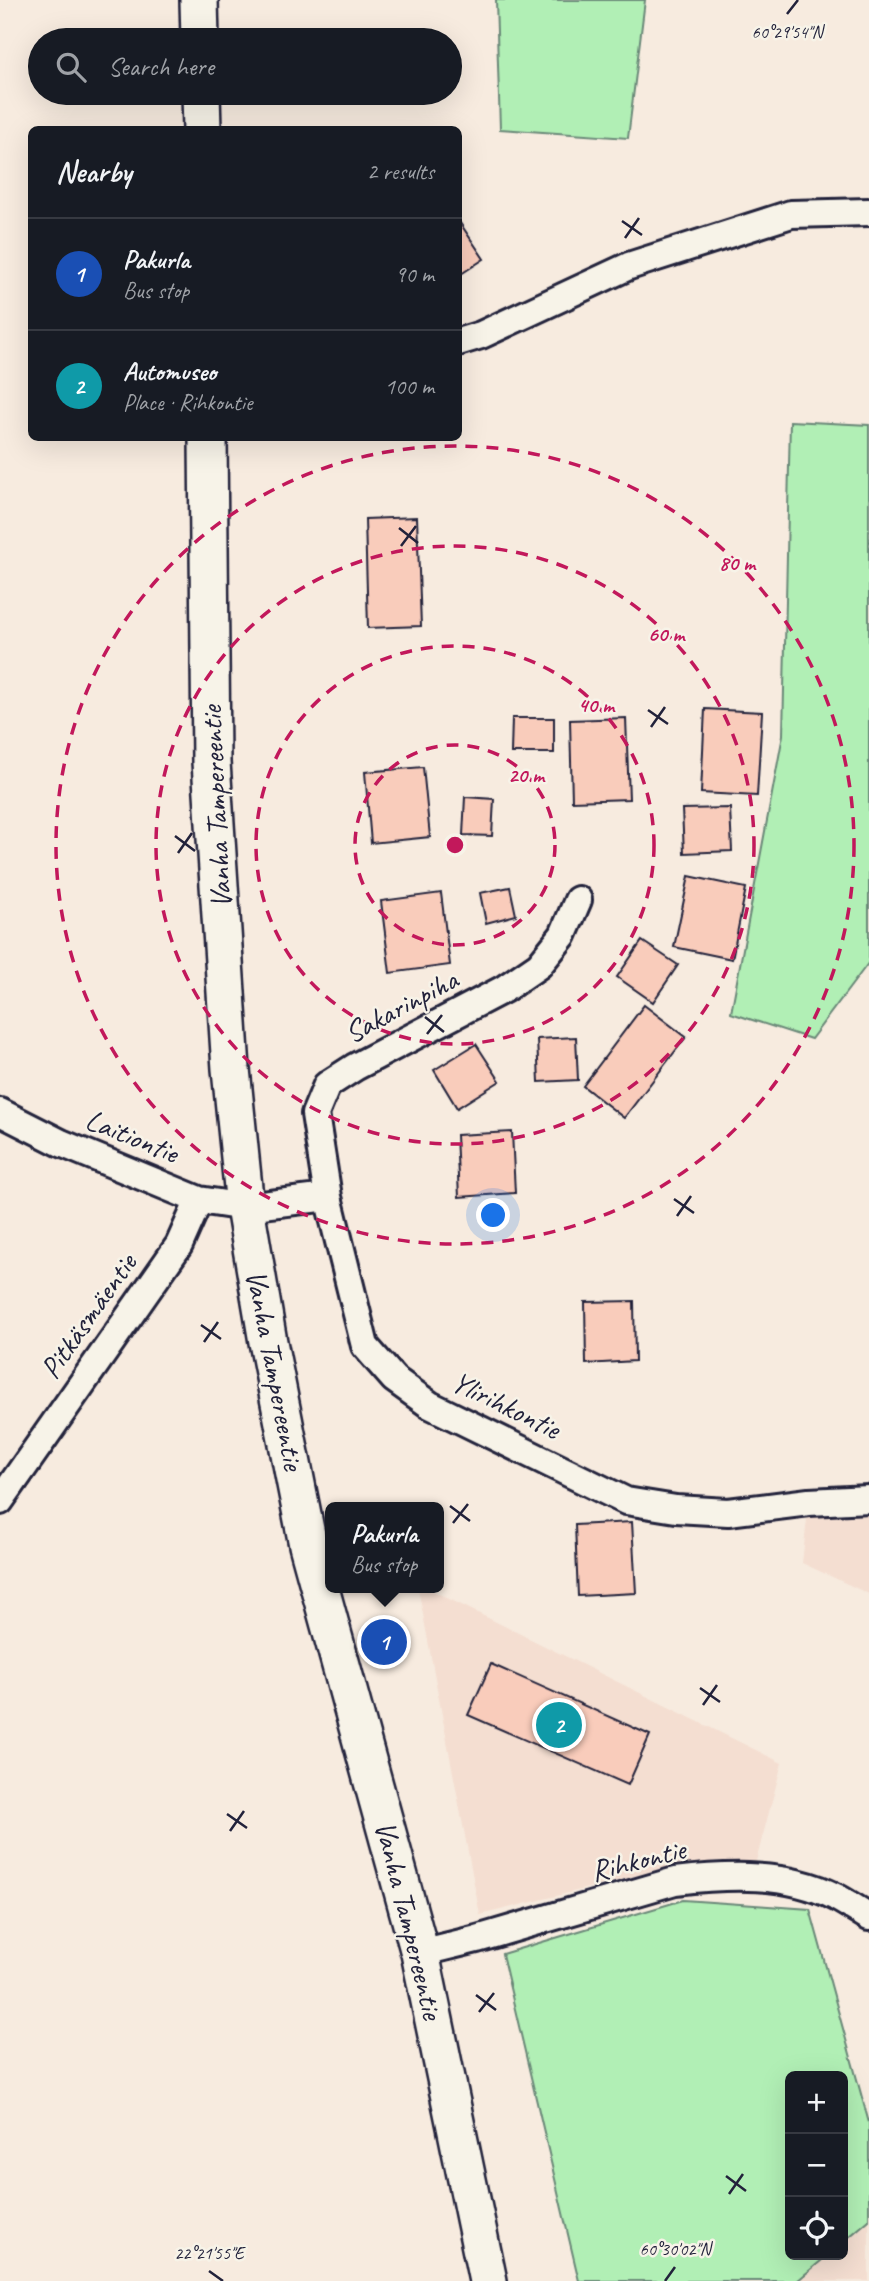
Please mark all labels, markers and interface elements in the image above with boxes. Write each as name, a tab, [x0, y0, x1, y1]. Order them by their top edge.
text: 60°29'54"N	[752, 21, 826, 43]
search box	[28, 28, 462, 105]
icon: search	[52, 48, 90, 86]
text: Search here	[108, 50, 214, 83]
text: Nearby	[56, 153, 132, 191]
text: 2 results	[367, 157, 434, 186]
text: Pakurla	[123, 243, 190, 276]
text: 1	[74, 260, 84, 289]
text: 90 m	[395, 260, 434, 289]
text: Bus stop	[123, 276, 189, 305]
text: Automuseo	[123, 355, 216, 388]
text: 2	[74, 372, 84, 401]
text: 100 m	[385, 372, 434, 401]
text: Place · Rihkontie	[123, 388, 252, 417]
text: 80 m	[719, 550, 757, 576]
text: 60 m	[648, 621, 686, 647]
text: 40 m	[578, 692, 616, 718]
street label: Vanha Tampereentie	[192, 702, 240, 909]
text: 20 m	[508, 762, 546, 788]
centre of rings	[443, 833, 467, 857]
street label: Sakarinpiha	[338, 959, 466, 1052]
street label: Laitiontie	[80, 1100, 186, 1173]
your location	[476, 1198, 510, 1232]
street label: Pitkäsmäentie	[31, 1244, 146, 1386]
street label: Vanha Tampereentie	[237, 1267, 313, 1475]
street label: Ylirihkontie	[445, 1362, 569, 1449]
popup	[325, 1502, 444, 1593]
text: Pakurla	[351, 1517, 418, 1550]
text: Bus stop	[351, 1550, 417, 1579]
pin: 1	[361, 1616, 407, 1668]
pin: 2	[536, 1699, 582, 1751]
street label: Vanha Tampereentie	[366, 1817, 453, 2025]
street label: Rihkontie	[587, 1829, 691, 1890]
map controls	[785, 2071, 848, 2260]
button: +	[785, 2071, 848, 2134]
button: −	[785, 2134, 848, 2197]
button: locate	[785, 2197, 848, 2260]
text: 60°30'02"N	[640, 2238, 714, 2260]
text: 22°21'55"E	[174, 2242, 246, 2264]

